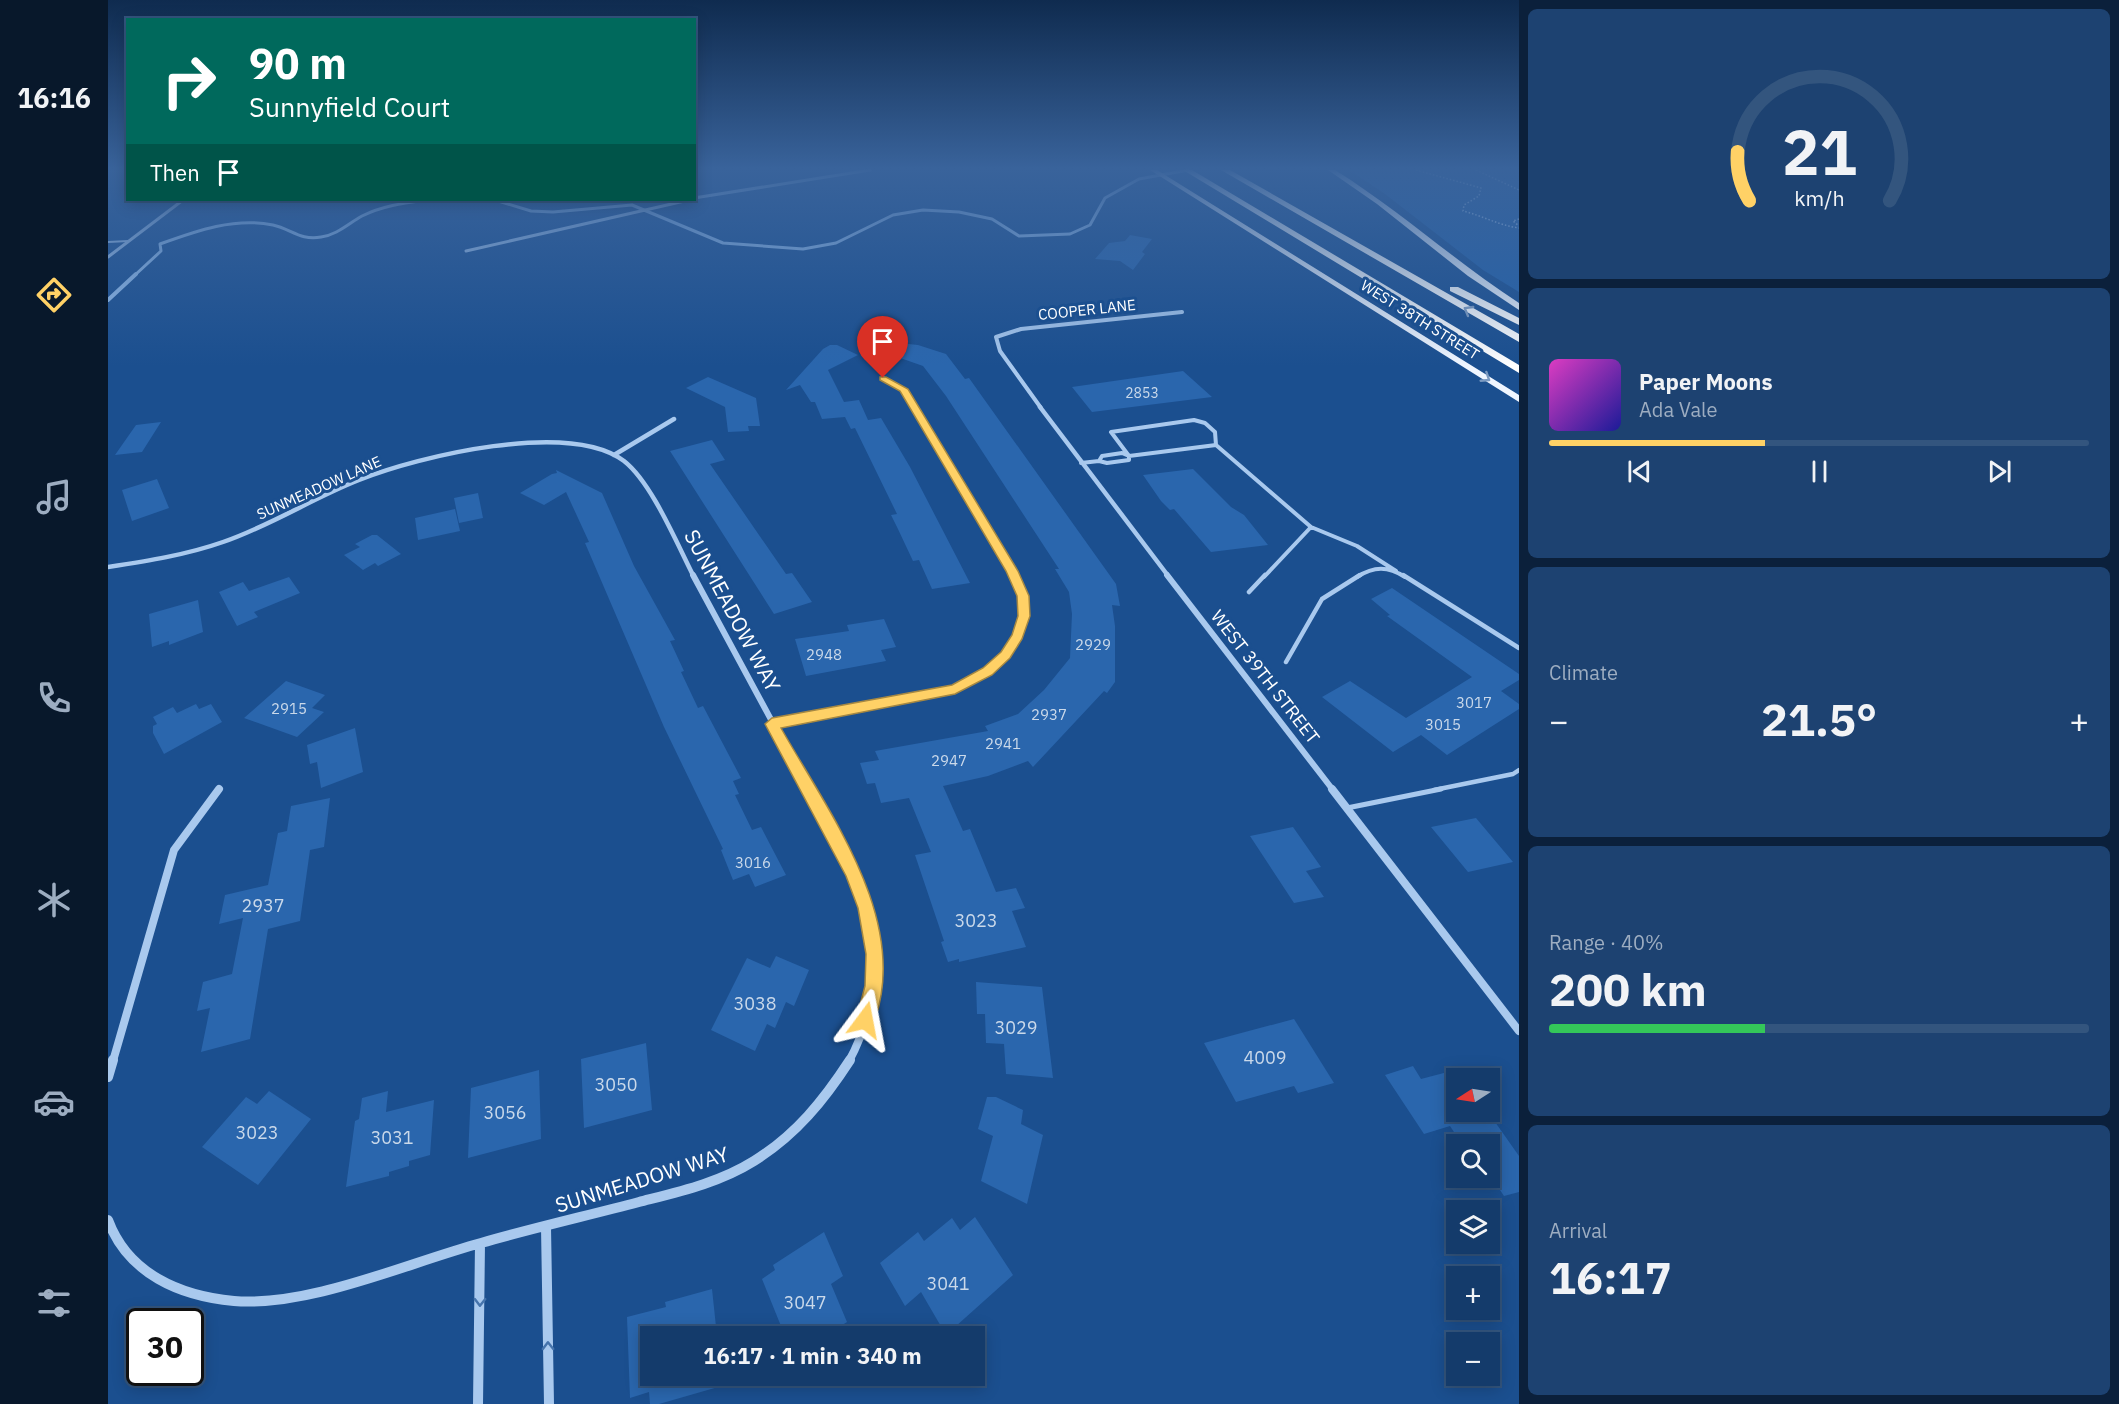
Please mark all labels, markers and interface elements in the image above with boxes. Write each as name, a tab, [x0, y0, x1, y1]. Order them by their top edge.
text: 90 m	[249, 36, 347, 91]
icon: right	[150, 42, 228, 120]
text: 16:16	[17, 80, 91, 115]
text: Sunnyfield Court	[249, 89, 450, 124]
text: 21	[1782, 111, 1856, 192]
icon: arrive	[212, 156, 245, 189]
text: Then	[150, 158, 200, 187]
text: km/h	[1794, 184, 1844, 212]
icon: directions	[33, 274, 75, 316]
street label: WEST 38TH STREET	[1357, 275, 1483, 364]
street label: COOPER LANE	[1037, 295, 1137, 324]
one-way arrow	[1464, 306, 1474, 317]
pin	[857, 316, 908, 378]
icon: arrive	[866, 325, 899, 358]
text: Paper Moons	[1639, 367, 1772, 396]
one-way arrow	[1480, 371, 1491, 382]
house number: 2853	[1125, 384, 1159, 402]
text: Ada Vale	[1639, 396, 1718, 423]
street label: SUNMEADOW LANE	[254, 452, 384, 524]
icon: previous	[1623, 455, 1656, 488]
icon: pause	[1803, 455, 1836, 488]
icon: next	[1983, 455, 2016, 488]
icon: music	[33, 476, 75, 518]
street label: SUNMEADOW WAY	[678, 524, 788, 697]
street label: WEST 39TH STREET	[1206, 605, 1325, 748]
house number: 2929	[1075, 635, 1111, 654]
house number: 2948	[806, 645, 842, 664]
text: Climate	[1549, 659, 1618, 686]
icon: phone	[33, 677, 75, 719]
text: 21.5°	[1761, 690, 1877, 748]
house number: 3017	[1456, 693, 1492, 712]
house number: 2915	[271, 699, 307, 718]
text: −	[1549, 699, 1569, 742]
text: +	[2069, 699, 2089, 742]
house number: 2937	[1031, 705, 1067, 724]
house number: 3015	[1425, 715, 1461, 734]
house number: 2941	[985, 734, 1021, 753]
house number: 2947	[931, 751, 967, 770]
house number: 3016	[735, 853, 771, 872]
icon: climate	[33, 879, 75, 921]
house number: 2937	[241, 894, 285, 917]
house number: 3023	[954, 909, 998, 932]
text: Range · 40%	[1549, 929, 1664, 956]
text: 200 km	[1549, 960, 1707, 1018]
position arrow	[833, 988, 897, 1052]
house number: 3038	[733, 992, 777, 1015]
house number: 3029	[994, 1016, 1038, 1039]
house number: 4009	[1243, 1046, 1287, 1069]
north arrow	[1446, 1068, 1500, 1122]
map controls	[1446, 1068, 1500, 1386]
house number: 3050	[594, 1073, 638, 1096]
icon: car	[33, 1081, 75, 1123]
house number: 3056	[483, 1101, 527, 1124]
house number: 3023	[235, 1121, 279, 1144]
house number: 3031	[370, 1126, 414, 1149]
button: search	[1446, 1134, 1500, 1188]
street label: SUNMEADOW WAY	[552, 1139, 732, 1219]
button: layers	[1446, 1200, 1500, 1254]
text: Arrival	[1549, 1217, 1607, 1244]
text: 16:17	[1549, 1248, 1672, 1306]
button: +	[1446, 1266, 1500, 1320]
house number: 3041	[926, 1272, 970, 1295]
icon: filters	[33, 1282, 75, 1324]
house number: 3047	[783, 1291, 827, 1314]
one-way arrow	[473, 1298, 486, 1307]
speed limit sign: 30	[126, 1308, 204, 1386]
button: −	[1446, 1332, 1500, 1386]
one-way arrow	[542, 1341, 554, 1350]
text: 16:17 · 1 min · 340 m	[703, 1341, 922, 1370]

